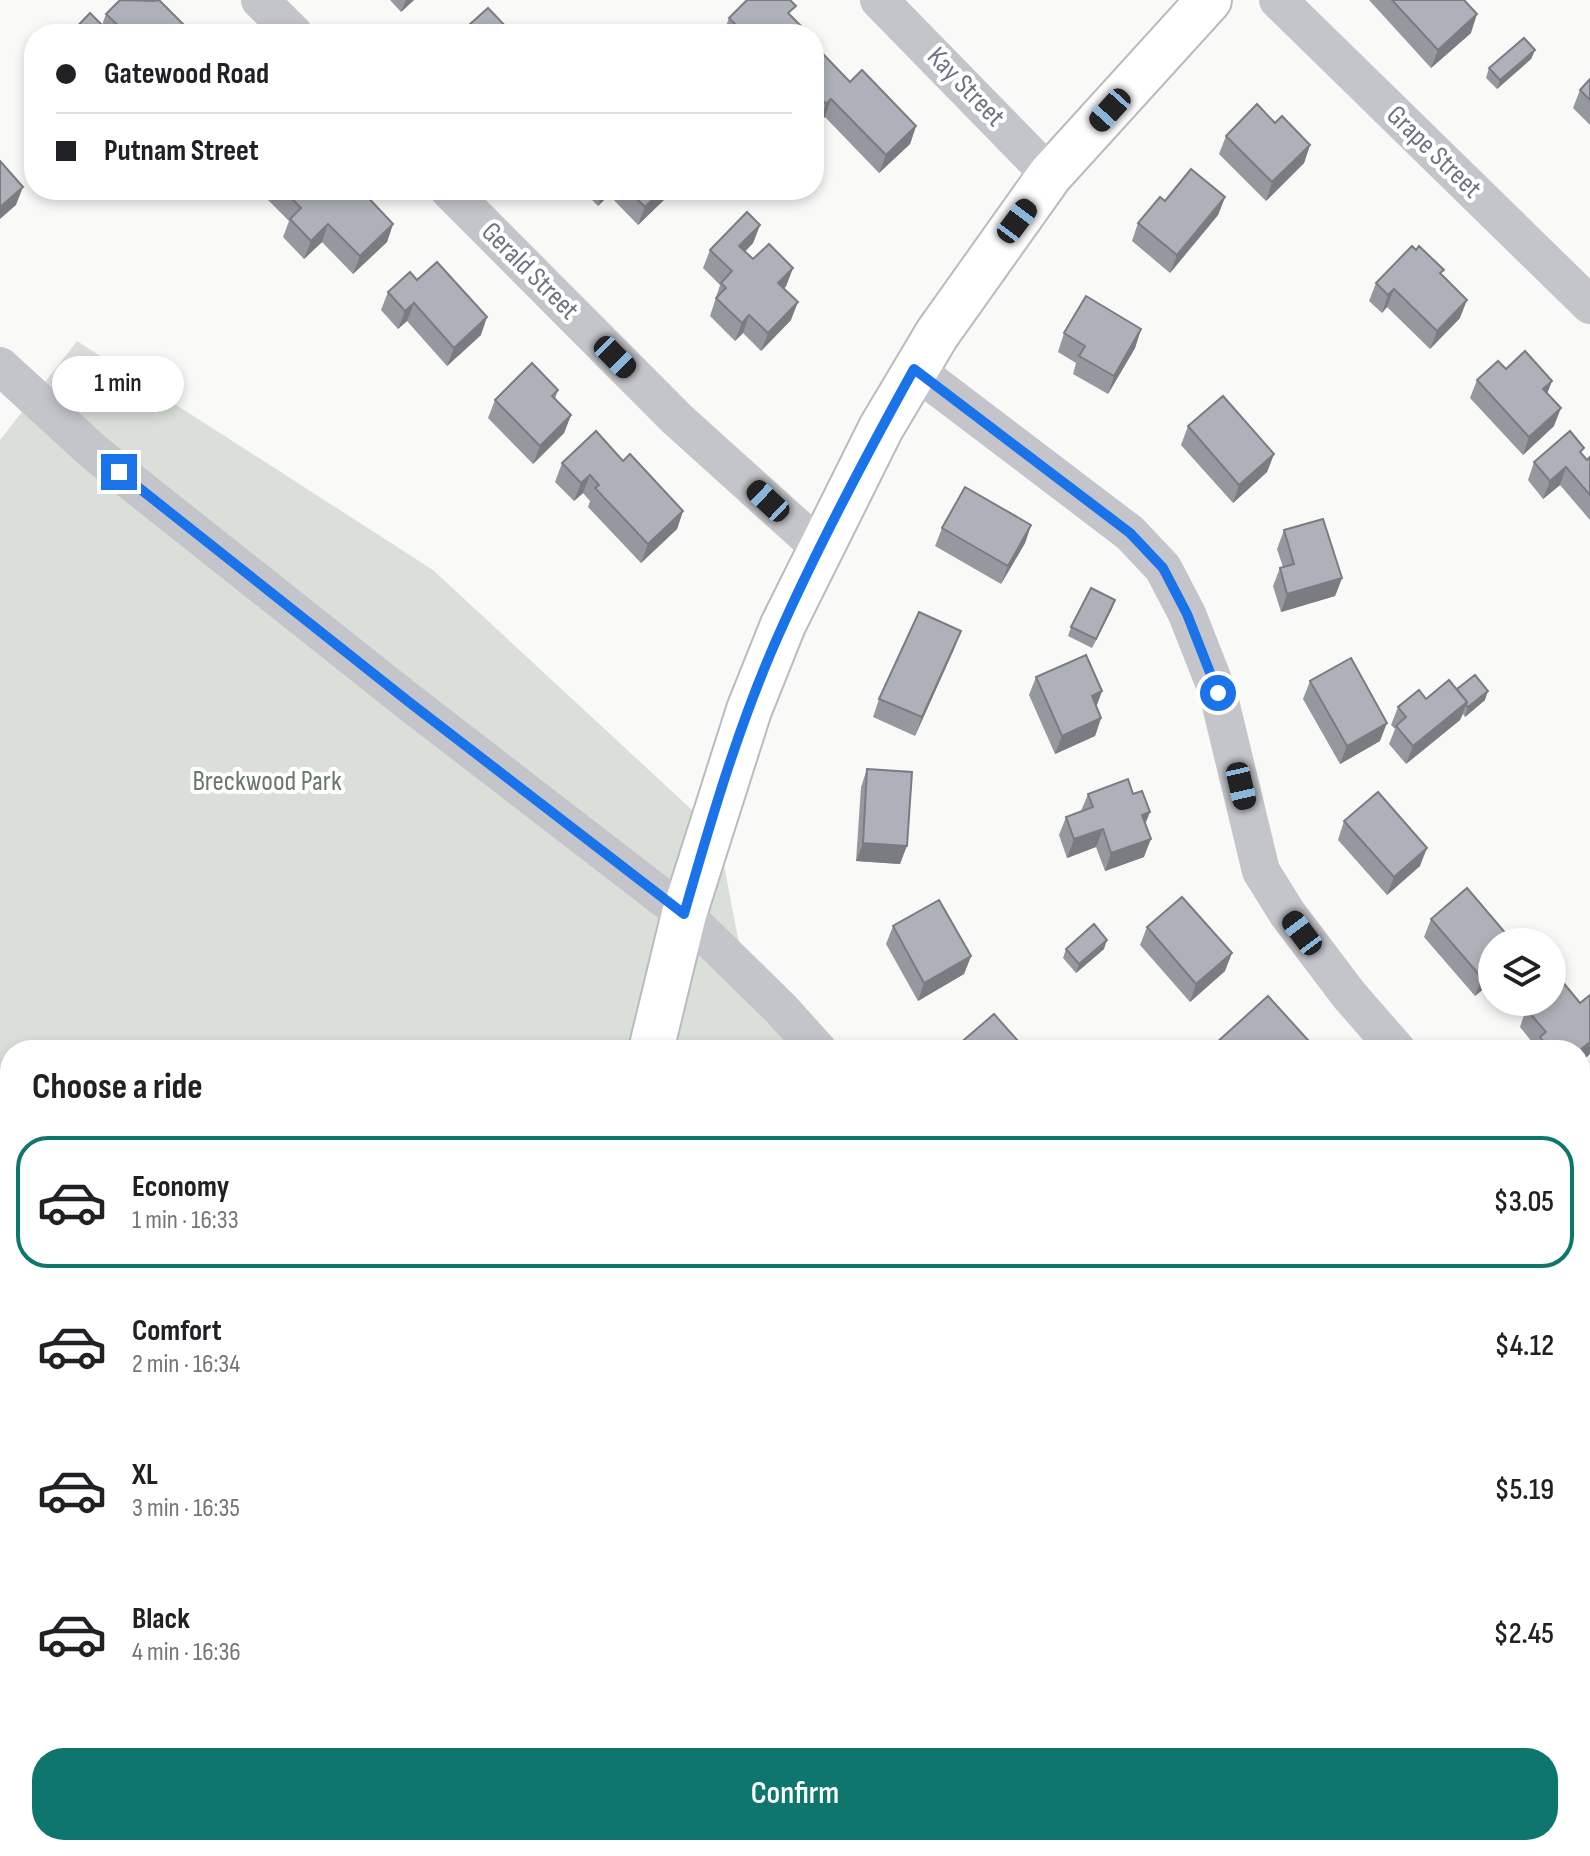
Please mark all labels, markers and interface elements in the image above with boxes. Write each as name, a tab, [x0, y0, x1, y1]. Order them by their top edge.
street label: Kay Street	[920, 40, 1012, 134]
text: Gatewood Road	[104, 56, 269, 92]
car	[1085, 84, 1135, 136]
street label: Grape Street	[1380, 99, 1488, 205]
text: Putnam Street	[104, 133, 259, 169]
car	[993, 195, 1041, 247]
street label: Gerald Street	[474, 215, 586, 327]
car	[590, 332, 640, 382]
callout: 1 min	[53, 356, 185, 412]
text: 1 min	[94, 368, 142, 399]
route end	[101, 454, 137, 490]
car	[742, 476, 794, 526]
route start	[1200, 675, 1236, 711]
car	[1224, 760, 1258, 812]
park label: Breckwood Park	[192, 765, 342, 798]
car	[1278, 907, 1326, 959]
map controls	[1478, 928, 1566, 1016]
button: layers	[1478, 928, 1566, 1016]
text: Choose a ride	[32, 1066, 203, 1109]
icon: car	[36, 1166, 108, 1238]
text: Economy	[132, 1169, 229, 1205]
text: $3.05	[1494, 1184, 1554, 1220]
text: 1 min · 16:33	[132, 1205, 239, 1236]
icon: car	[36, 1310, 108, 1382]
text: Comfort	[132, 1313, 222, 1349]
text: $4.12	[1494, 1328, 1554, 1364]
text: 2 min · 16:34	[132, 1349, 240, 1380]
icon: car	[36, 1454, 108, 1526]
text: XL	[132, 1457, 158, 1493]
text: $5.19	[1495, 1472, 1554, 1508]
text: 3 min · 16:35	[132, 1493, 240, 1524]
icon: car	[36, 1598, 108, 1670]
text: Black	[132, 1601, 190, 1637]
text: $2.45	[1493, 1616, 1554, 1652]
text: 4 min · 16:36	[132, 1637, 241, 1668]
button: Confirm	[32, 1748, 1558, 1840]

